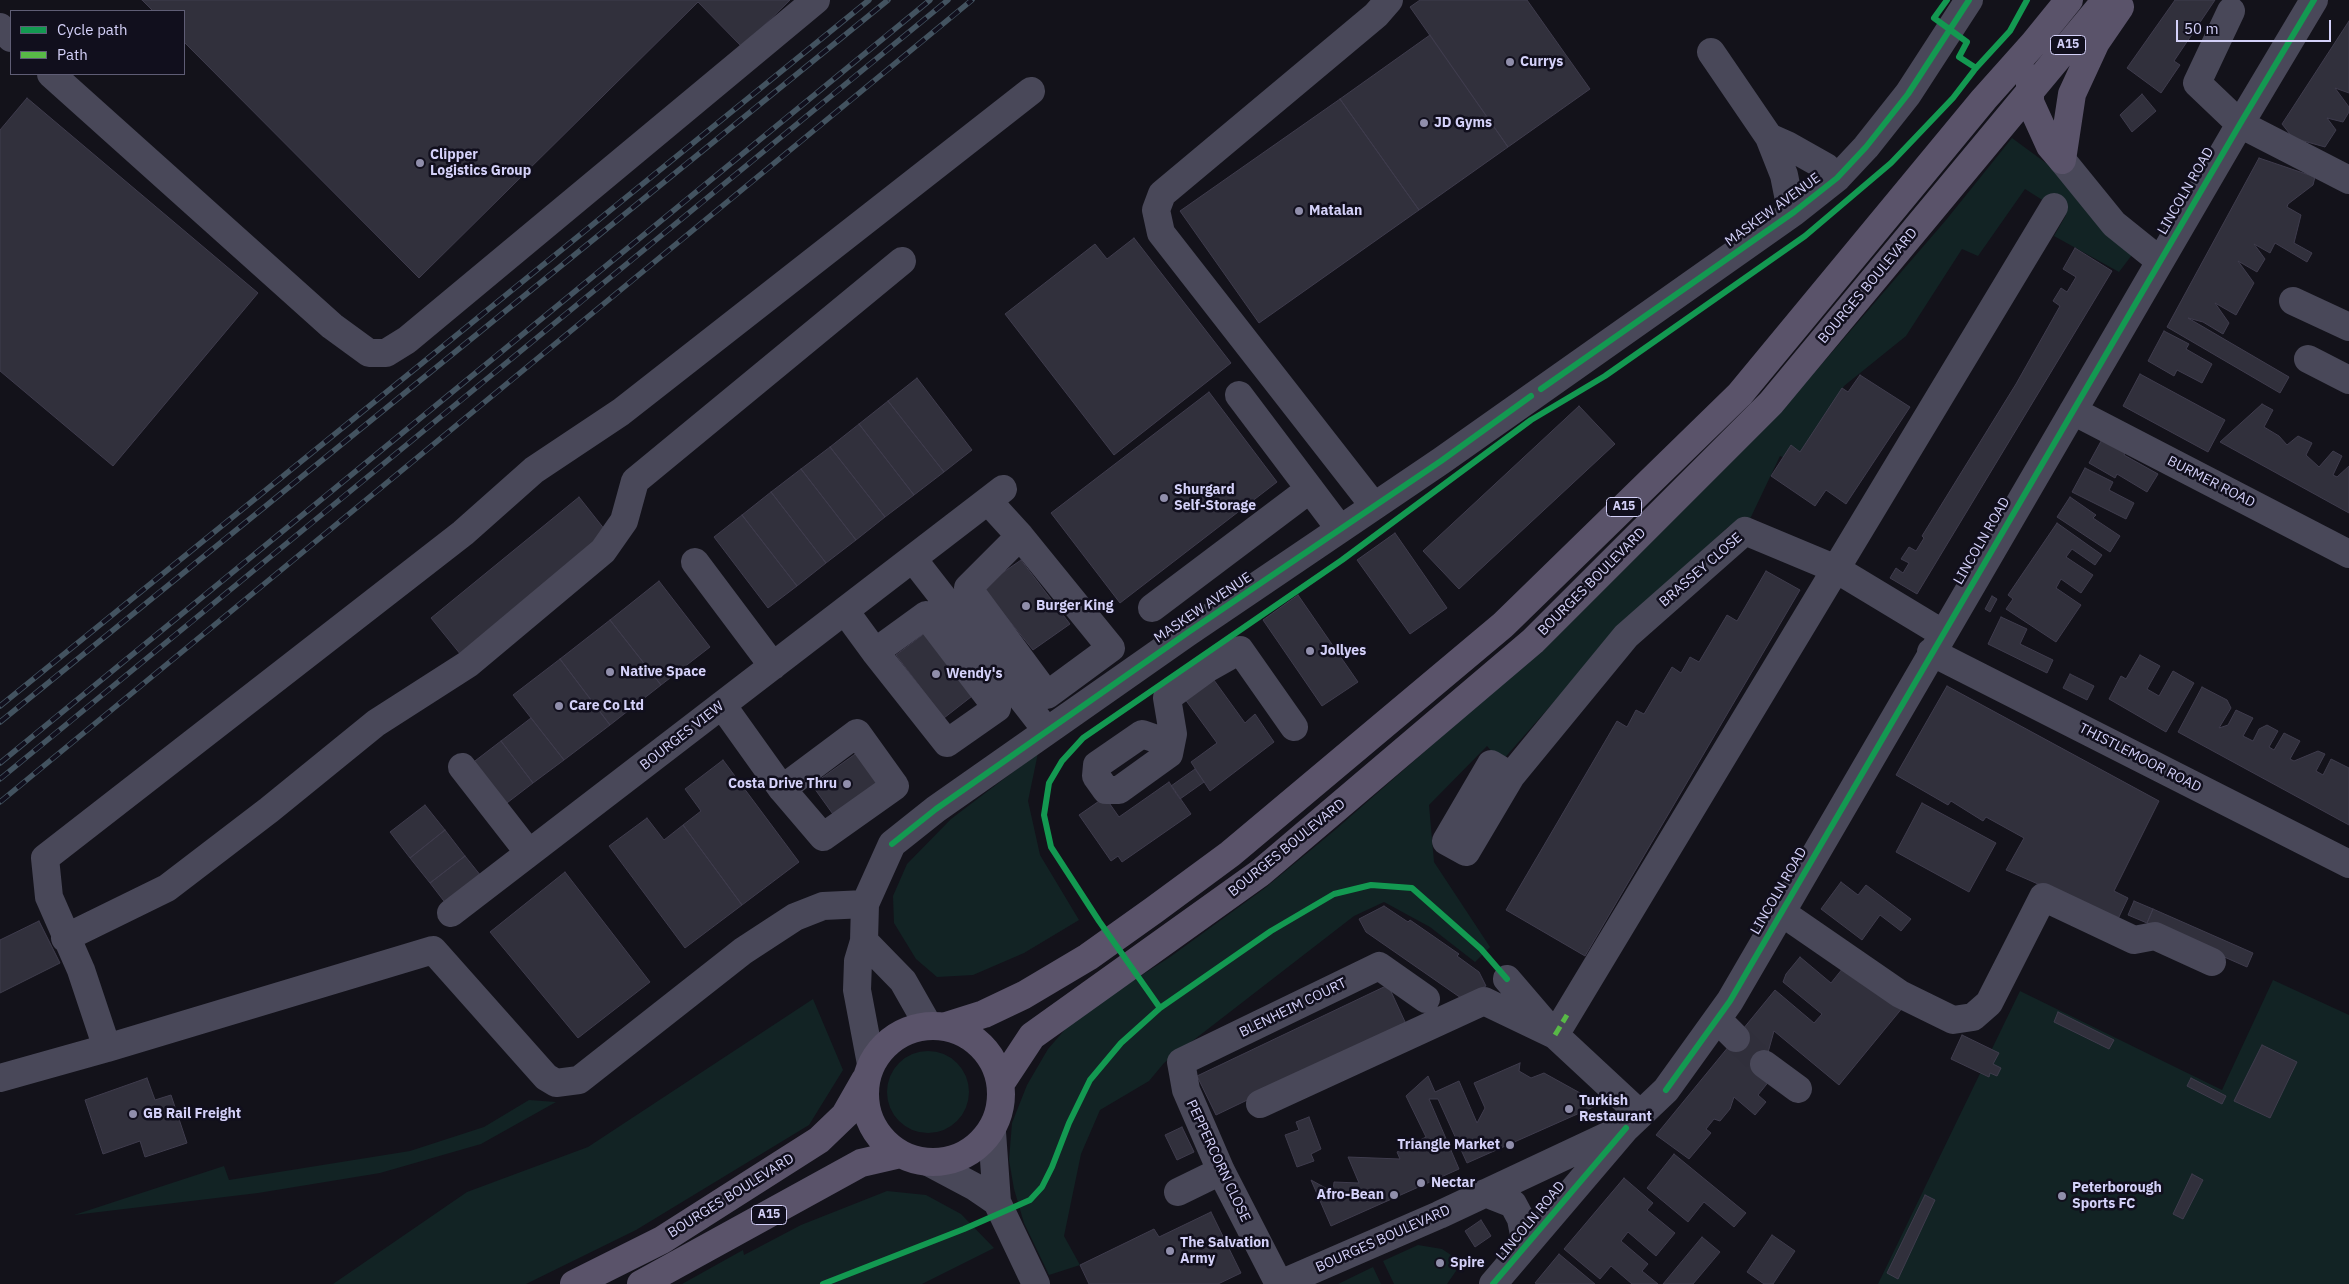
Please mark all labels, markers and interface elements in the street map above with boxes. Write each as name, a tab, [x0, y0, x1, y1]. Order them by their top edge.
legend	[10, 10, 185, 75]
scale bar	[2179, 10, 2334, 42]
text: 50 m	[2184, 19, 2219, 38]
text: Cycle path	[57, 20, 128, 39]
road number: A15	[2050, 36, 2086, 54]
text: Path	[57, 45, 88, 64]
place label: Currys	[1520, 54, 1563, 70]
marker: Currys	[1504, 56, 1516, 68]
place label: JD Gyms	[1434, 115, 1492, 131]
marker: JD Gyms	[1418, 117, 1430, 129]
street label: LINCOLN ROAD	[2154, 144, 2218, 238]
place label: Clipper Logistics Group	[430, 147, 531, 180]
marker: Clipper Logistics Group	[414, 157, 426, 169]
street label: MASKEW AVENUE	[1722, 170, 1824, 250]
place label: Matalan	[1309, 203, 1362, 219]
marker: Matalan	[1293, 205, 1305, 217]
street label: BOURGES BOULEVARD	[1815, 225, 1921, 347]
street label: BURMER ROAD	[2164, 453, 2258, 511]
place label: Shurgard Self-Storage	[1174, 482, 1256, 514]
marker: Shurgard Self-Storage	[1158, 492, 1170, 504]
street label: LINCOLN ROAD	[1950, 494, 2014, 588]
road number: A15	[1606, 498, 1642, 516]
street label: BOURGES BOULEVARD	[1535, 525, 1649, 639]
street label: BRASSEY CLOSE	[1656, 529, 1746, 611]
street label: MASKEW AVENUE	[1151, 569, 1255, 647]
place label: Burger King	[1036, 598, 1113, 614]
marker: Burger King	[1020, 600, 1032, 612]
place label: Jollyes	[1320, 643, 1366, 659]
marker: Jollyes	[1304, 645, 1316, 657]
place label: Native Space	[620, 664, 706, 680]
marker: Native Space	[604, 666, 616, 678]
place label: Wendy's	[946, 666, 1003, 682]
marker: Wendy's	[930, 668, 942, 680]
place label: Care Co Ltd	[569, 698, 644, 714]
street label: BOURGES VIEW	[637, 698, 727, 774]
marker: Care Co Ltd	[553, 700, 565, 712]
street label: THISTLEMOOR ROAD	[2076, 720, 2204, 796]
place label: Costa Drive Thru	[728, 776, 837, 792]
marker: Costa Drive Thru	[841, 778, 853, 790]
street label: BOURGES BOULEVARD	[1225, 796, 1349, 900]
street label: LINCOLN ROAD	[1747, 844, 1811, 938]
street label: BLENHEIM COURT	[1237, 975, 1349, 1041]
place label: Turkish Restaurant	[1579, 1093, 1652, 1126]
street label: PEPPERCORN CLOSE	[1182, 1097, 1254, 1225]
marker: Turkish Restaurant	[1563, 1103, 1575, 1115]
place label: GB Rail Freight	[143, 1106, 241, 1122]
marker: GB Rail Freight	[127, 1108, 139, 1120]
place label: Triangle Market	[1397, 1137, 1500, 1153]
marker: Triangle Market	[1504, 1139, 1516, 1151]
street label: BOURGES BOULEVARD	[665, 1150, 797, 1242]
place label: Nectar	[1431, 1175, 1475, 1191]
marker: Nectar	[1415, 1177, 1427, 1189]
street label: LINCOLN ROAD	[1493, 1178, 1569, 1264]
place label: Peterborough Sports FC	[2072, 1180, 2162, 1212]
place label: Afro-Bean	[1317, 1187, 1384, 1203]
marker: Afro-Bean	[1388, 1189, 1400, 1201]
marker: Peterborough Sports FC	[2056, 1190, 2068, 1202]
street label: BOURGES BOULEVARD	[1313, 1202, 1453, 1276]
road number: A15	[752, 1206, 786, 1224]
place label: The Salvation Army	[1180, 1235, 1269, 1268]
marker: The Salvation Army	[1164, 1245, 1176, 1257]
place label: Spire	[1450, 1255, 1485, 1271]
marker: Spire	[1434, 1257, 1446, 1269]

